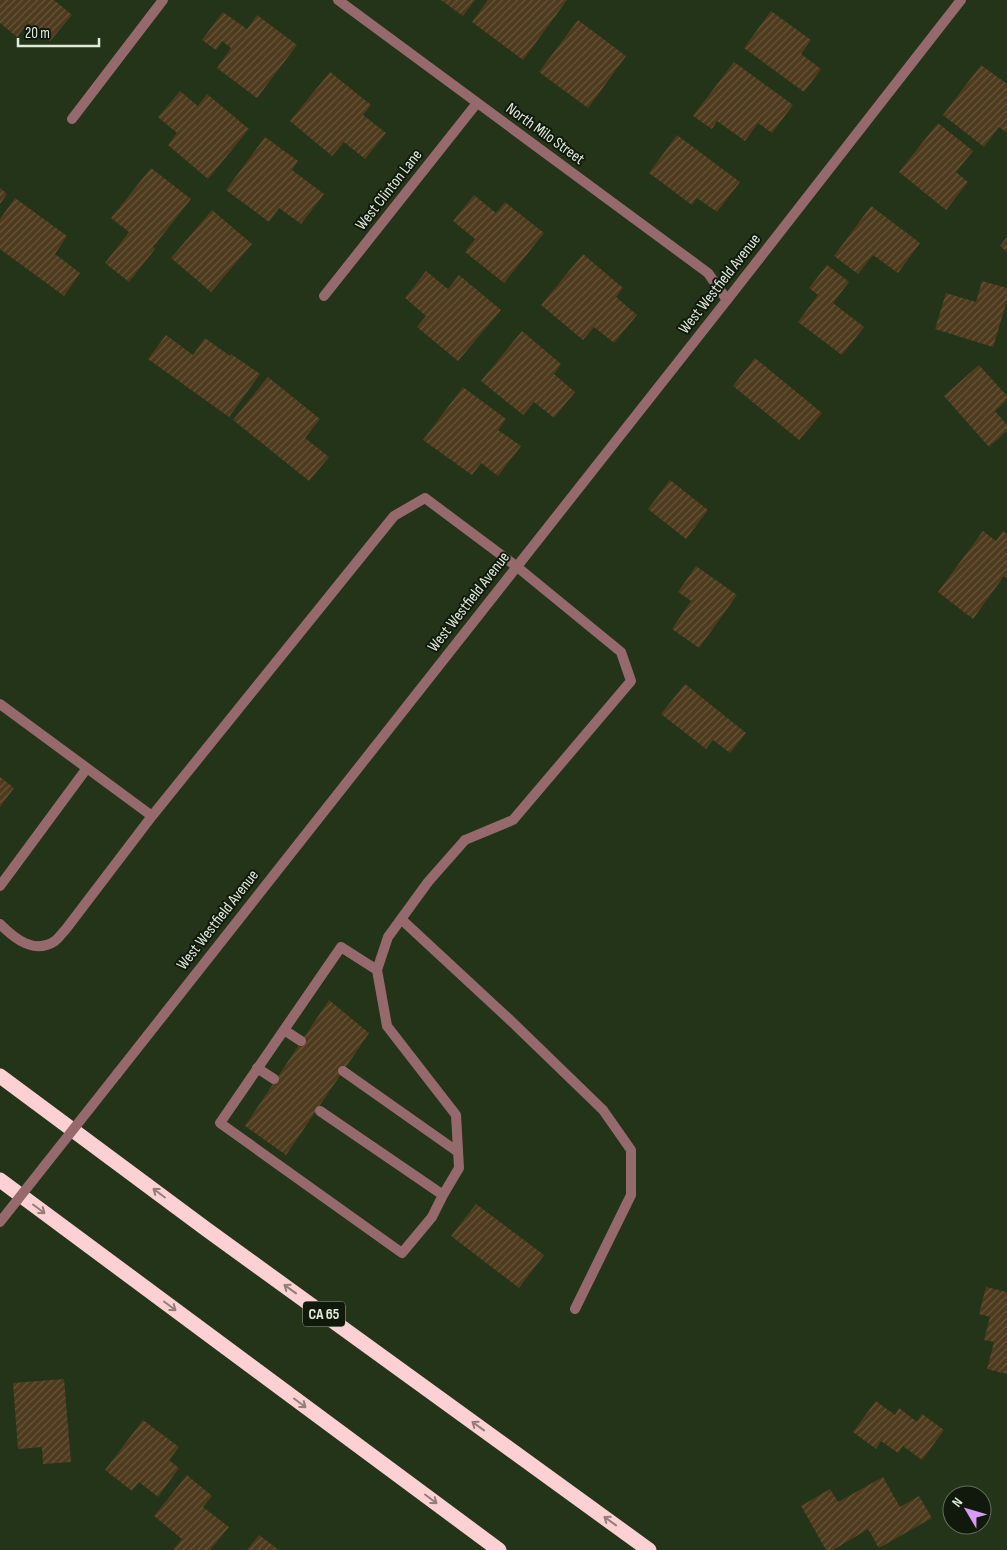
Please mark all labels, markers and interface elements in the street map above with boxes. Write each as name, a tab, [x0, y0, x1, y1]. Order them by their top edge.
scale bar	[18, 15, 99, 47]
text: 20 m	[25, 24, 50, 43]
street label: North Milo Street	[502, 99, 588, 169]
street label: West Clinton Lane	[352, 146, 426, 234]
street label: West Westfield Avenue	[675, 230, 765, 338]
street label: West Westfield Avenue	[424, 548, 514, 656]
street label: West Westfield Avenue	[173, 866, 263, 974]
one-way arrow	[153, 1188, 166, 1199]
one-way arrow	[32, 1204, 46, 1214]
one-way arrow	[283, 1284, 297, 1294]
one-way arrow	[163, 1301, 177, 1311]
road number: CA 65	[303, 1302, 345, 1326]
one-way arrow	[293, 1397, 306, 1408]
one-way arrow	[471, 1421, 485, 1431]
north arrow	[942, 1485, 992, 1535]
one-way arrow	[424, 1494, 437, 1505]
text: N	[948, 1494, 966, 1510]
one-way arrow	[603, 1516, 617, 1527]

